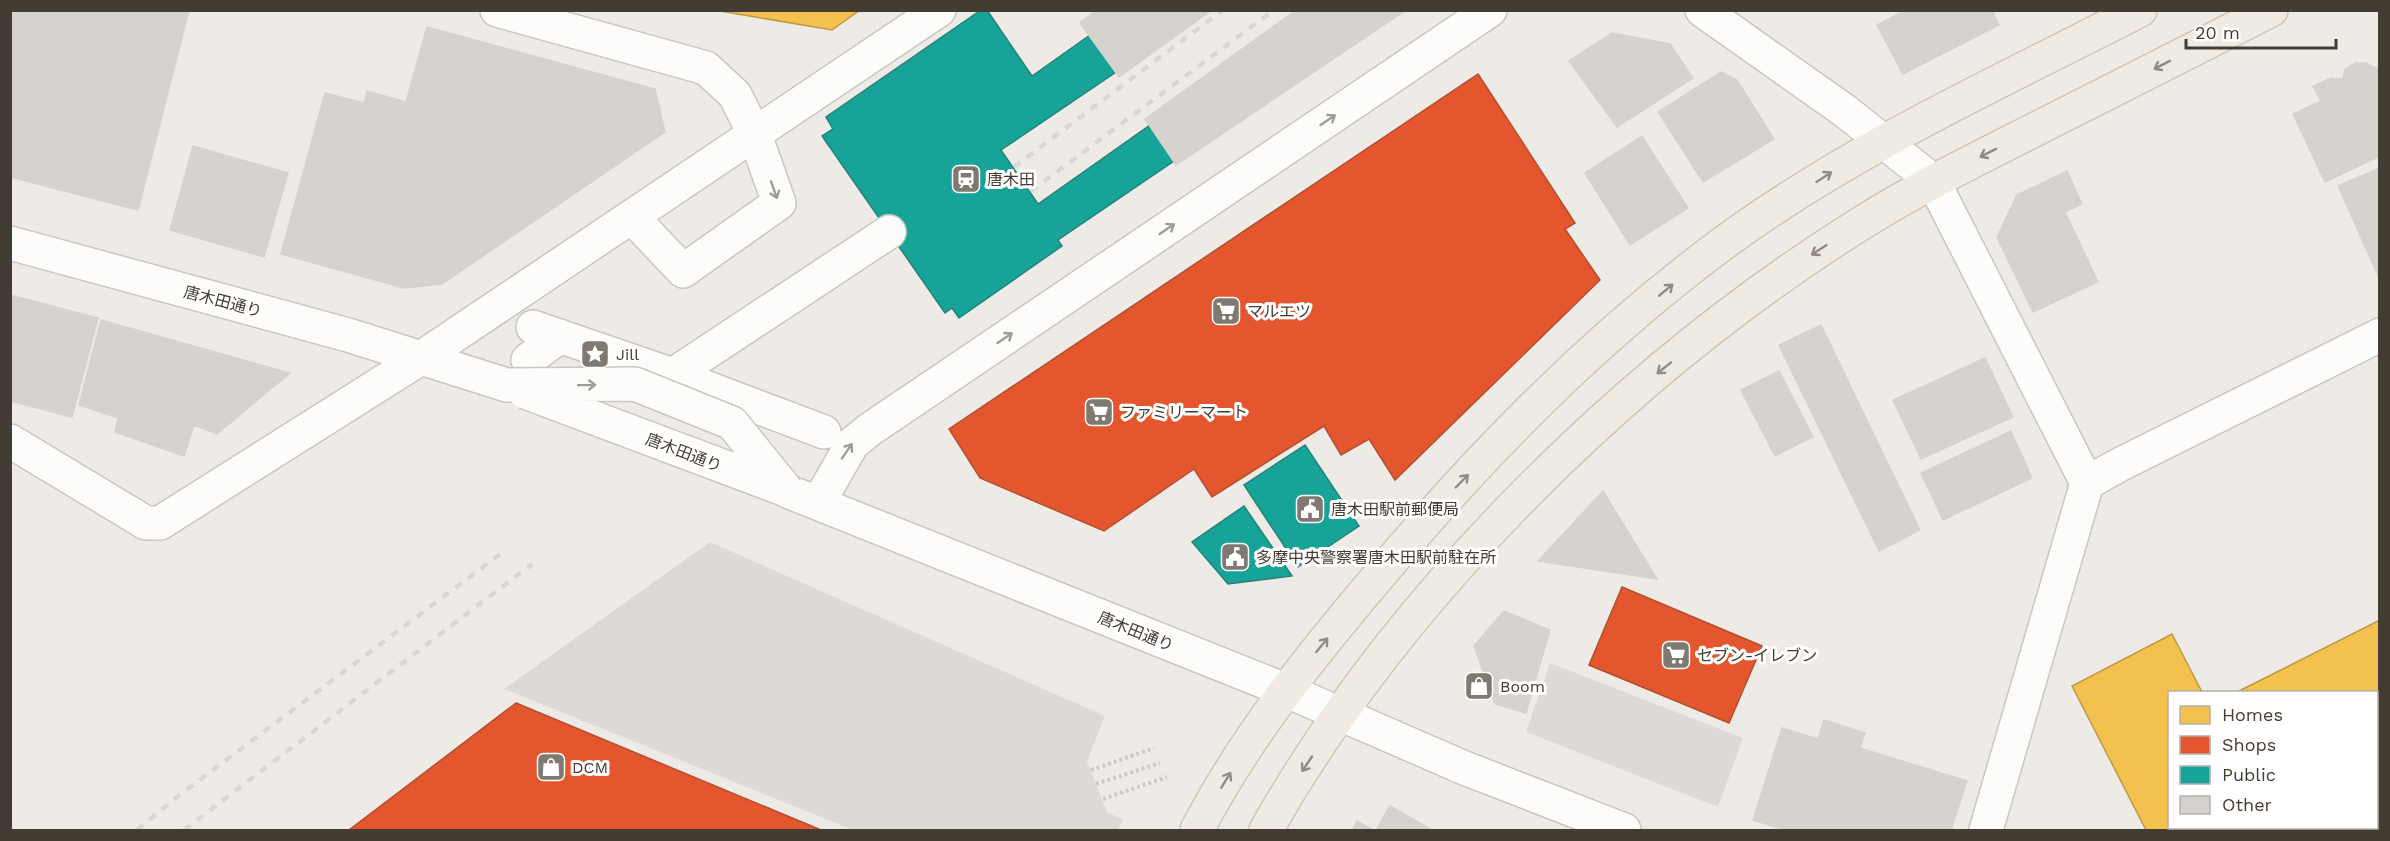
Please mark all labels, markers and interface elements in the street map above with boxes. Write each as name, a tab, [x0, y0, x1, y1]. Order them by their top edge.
scale bar	[2186, 12, 2336, 50]
text: 20 m	[2195, 22, 2240, 43]
one-way arrow	[2154, 60, 2172, 72]
one-way arrow	[1320, 114, 1336, 126]
one-way arrow	[1980, 147, 1997, 159]
station icon: 唐木田	[950, 163, 982, 195]
place label: 唐木田	[987, 170, 1035, 189]
one-way arrow	[1815, 171, 1832, 183]
one-way arrow	[770, 180, 781, 199]
one-way arrow	[1158, 223, 1175, 235]
one-way arrow	[1811, 244, 1828, 257]
street label: 唐木田通り	[182, 282, 264, 321]
one-way arrow	[1658, 284, 1674, 297]
supermarket icon: マルエツ	[1210, 295, 1242, 327]
place label: マルエツ	[1247, 302, 1311, 321]
one-way arrow	[997, 332, 1013, 344]
place icon: Jill	[579, 338, 611, 370]
place label: Jill	[616, 345, 639, 364]
one-way arrow	[1656, 361, 1672, 374]
one-way arrow	[576, 379, 596, 390]
supermarket icon: ファミリーマート	[1083, 396, 1115, 428]
place label: ファミリーマート	[1120, 403, 1248, 422]
street label: 唐木田通り	[643, 429, 725, 476]
one-way arrow	[841, 444, 853, 460]
one-way arrow	[1455, 473, 1470, 488]
public building icon: 唐木田駅前郵便局	[1294, 493, 1326, 525]
place label: 唐木田駅前郵便局	[1331, 500, 1459, 519]
public building icon: 多摩中央警察署唐木田駅前駐在所	[1219, 541, 1251, 573]
place label: 多摩中央警察署唐木田駅前駐在所	[1256, 548, 1496, 567]
street label: 唐木田通り	[1095, 608, 1176, 655]
one-way arrow	[1315, 637, 1328, 653]
supermarket icon: セブン-イレブン	[1660, 639, 1692, 671]
place label: セブン-イレブン	[1697, 646, 1817, 665]
shop icon: Boom	[1463, 670, 1495, 702]
place label: Boom	[1500, 677, 1545, 696]
legend	[2168, 691, 2378, 829]
text: Homes	[2222, 704, 2283, 725]
text: Shops	[2222, 734, 2276, 755]
shop icon: DCM	[535, 751, 567, 783]
one-way arrow	[1301, 755, 1313, 771]
place label: DCM	[572, 758, 608, 777]
text: Public	[2222, 764, 2276, 785]
one-way arrow	[1221, 772, 1233, 789]
text: Other	[2222, 794, 2272, 815]

